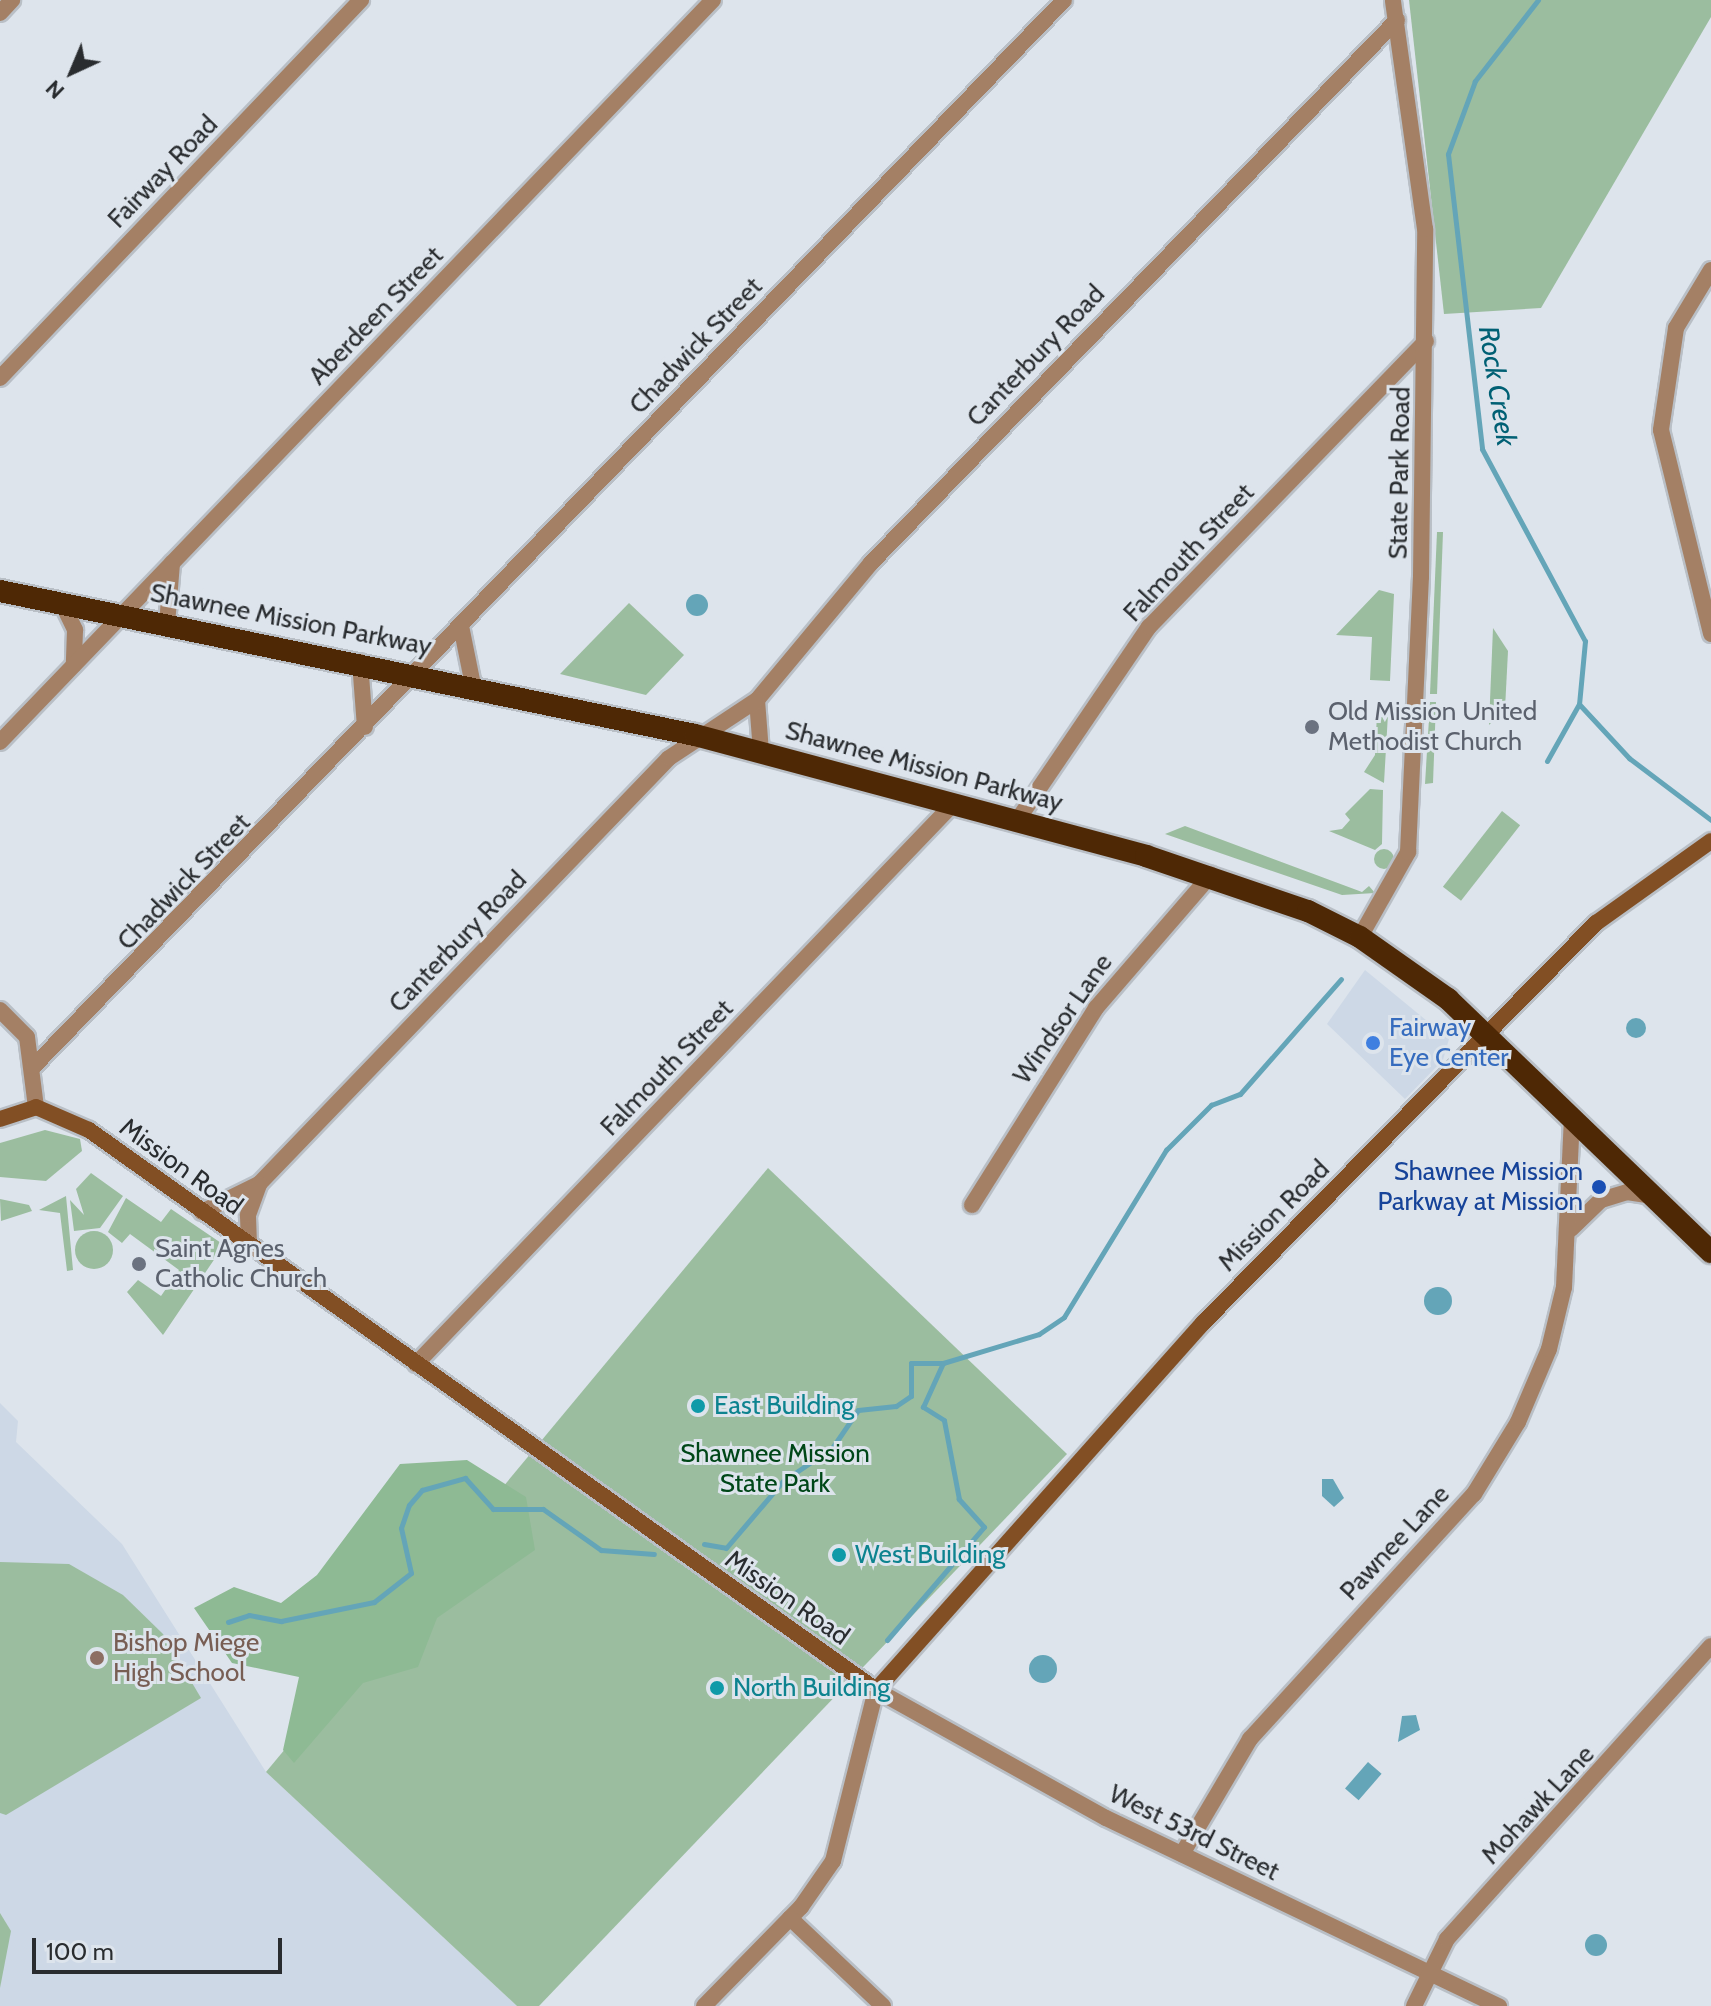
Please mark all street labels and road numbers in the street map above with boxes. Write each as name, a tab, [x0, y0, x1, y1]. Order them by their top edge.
street label: Fairway Road	[102, 109, 224, 235]
street label: Aberdeen Street	[302, 240, 450, 392]
street label: Chadwick Street	[623, 271, 769, 421]
street label: Canterbury Road	[961, 279, 1111, 433]
street label: State Park Road	[1383, 386, 1417, 560]
street label: Falmouth Street	[1117, 478, 1261, 628]
street label: Shawnee Mission Parkway	[148, 577, 434, 663]
street label: Shawnee Mission Parkway	[782, 715, 1066, 819]
street label: Chadwick Street	[111, 807, 257, 957]
street label: Canterbury Road	[383, 865, 533, 1019]
street label: Windsor Lane	[1007, 948, 1119, 1090]
street label: Falmouth Street	[594, 994, 740, 1142]
street label: Mission Road	[113, 1112, 249, 1222]
street label: Mission Road	[1212, 1154, 1336, 1278]
street label: Pawnee Lane	[1334, 1479, 1456, 1607]
street label: Mission Road	[719, 1544, 855, 1652]
street label: Mohawk Lane	[1475, 1739, 1601, 1871]
street label: West 53rd Street	[1104, 1778, 1284, 1888]

